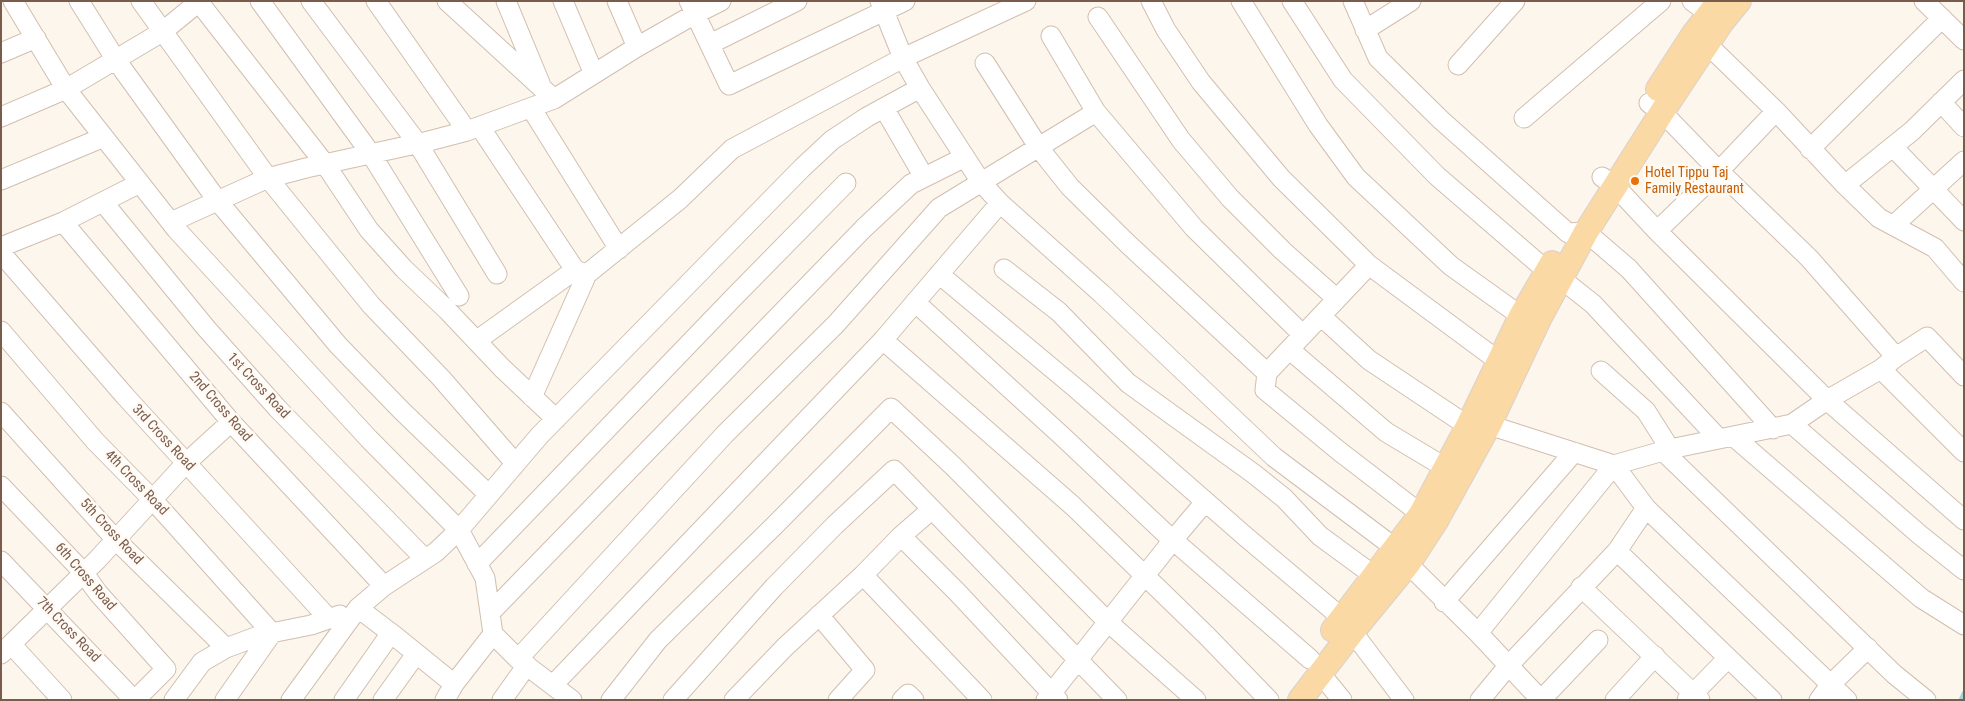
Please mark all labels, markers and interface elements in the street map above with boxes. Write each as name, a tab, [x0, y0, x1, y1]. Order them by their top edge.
place label: Hotel Tippu Taj Family Restaurant	[1645, 165, 1744, 198]
marker: Hotel Tippu Taj Family Restaurant	[1629, 175, 1641, 187]
street label: 1st Cross Road	[223, 350, 293, 422]
street label: 2nd Cross Road	[185, 369, 255, 445]
street label: 3rd Cross Road	[128, 401, 198, 475]
street label: 4th Cross Road	[101, 447, 171, 519]
street label: 5th Cross Road	[76, 495, 146, 569]
street label: 6th Cross Road	[51, 540, 119, 614]
street label: 7th Cross Road	[33, 594, 103, 666]

